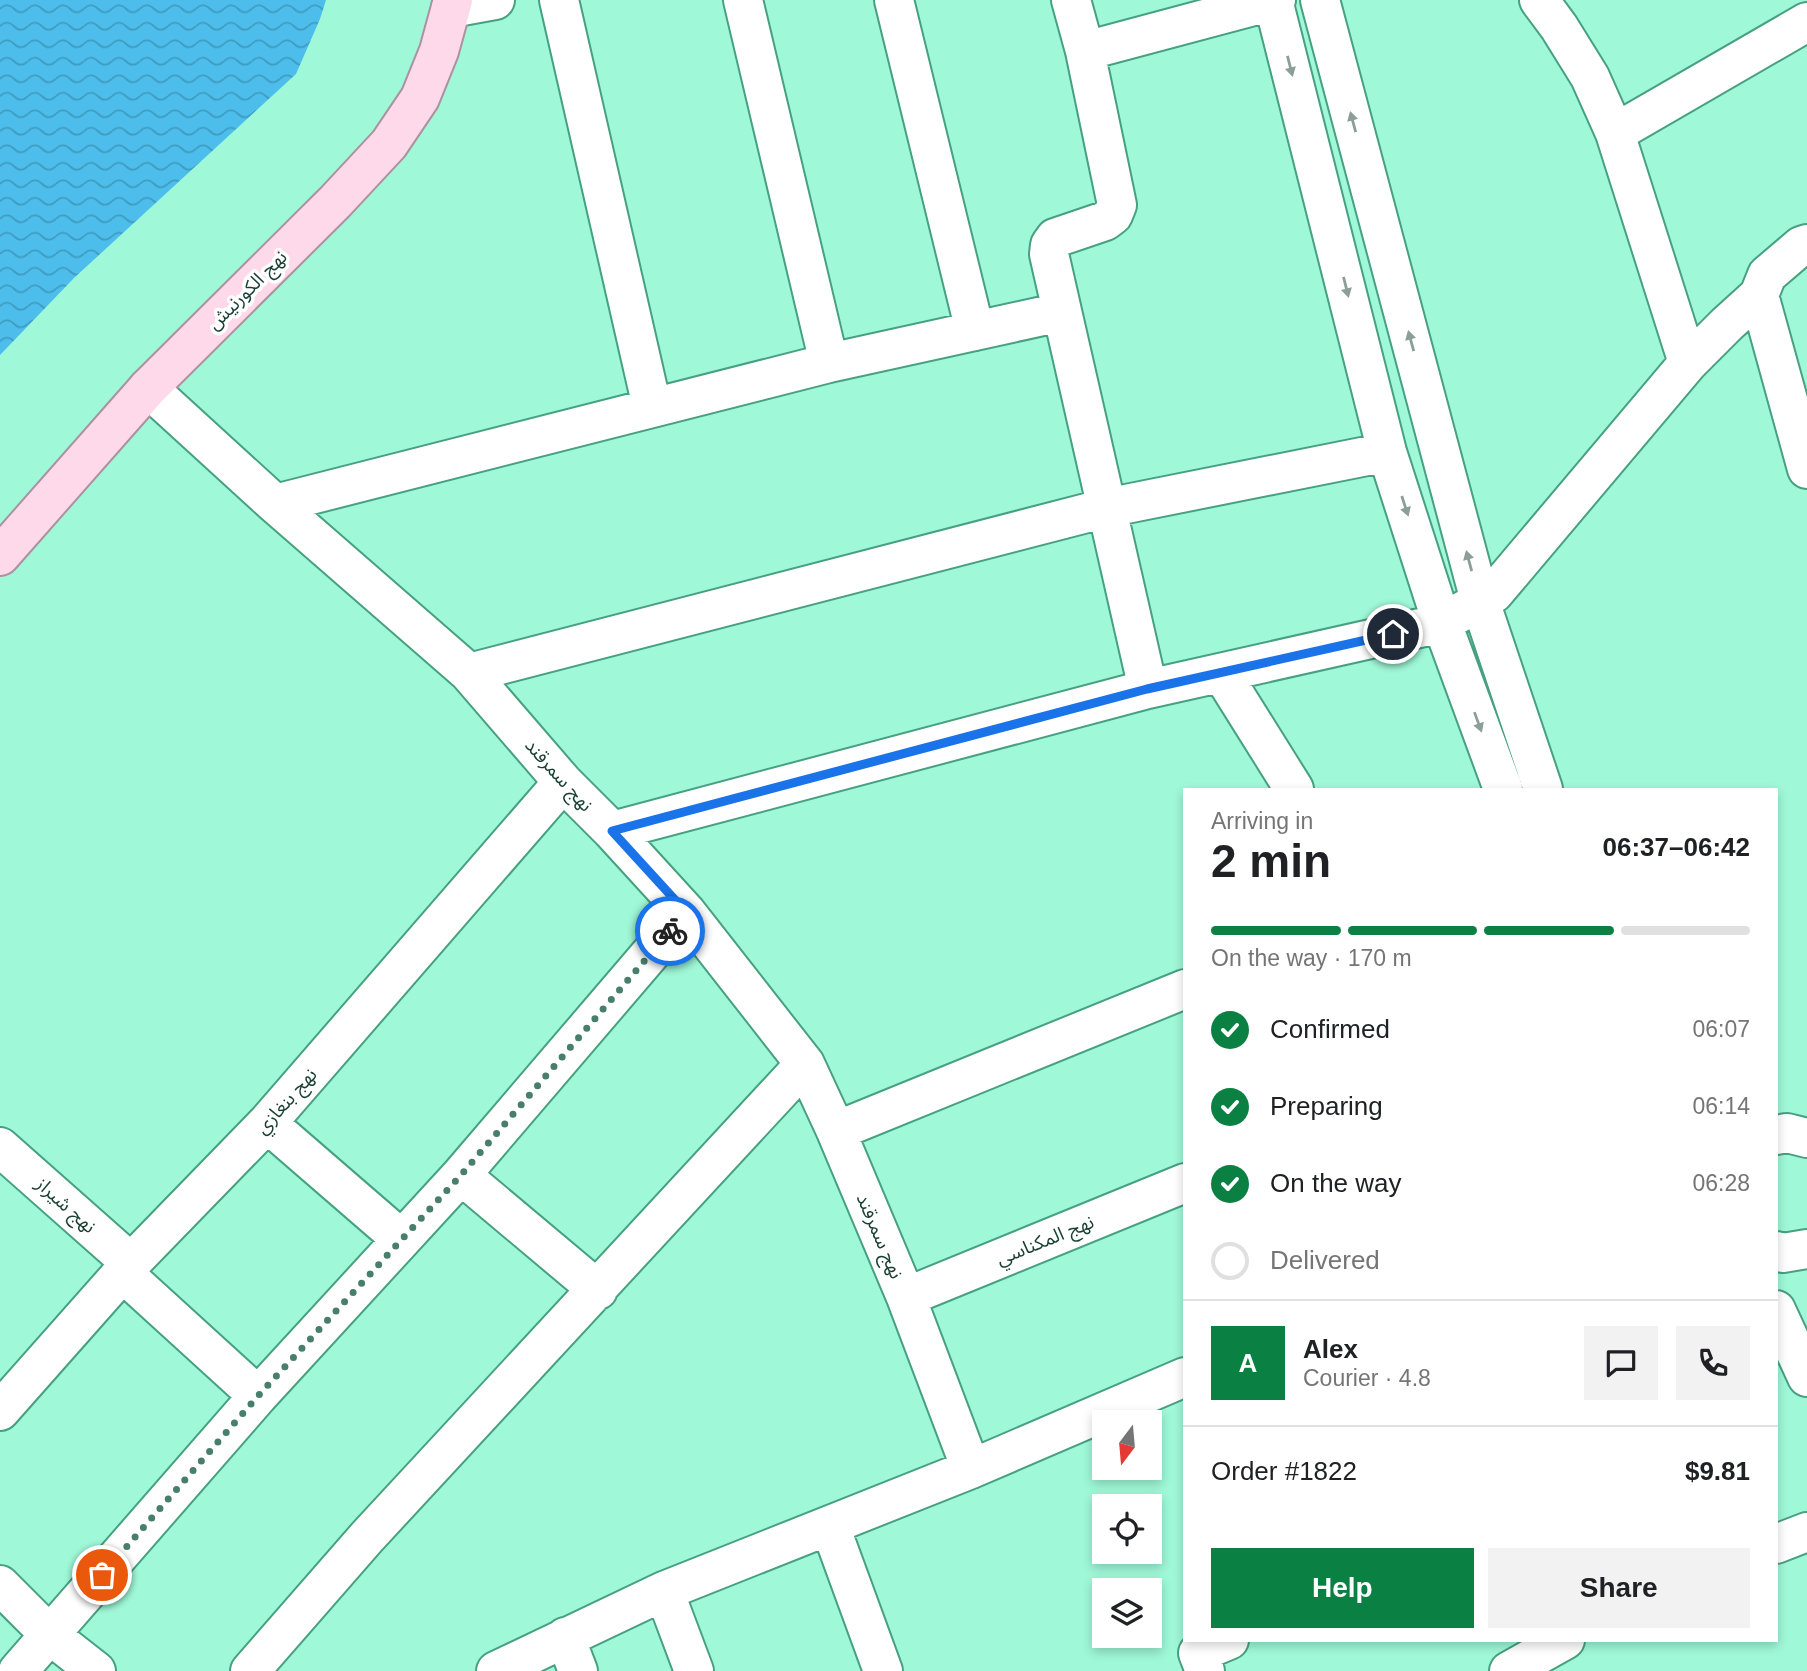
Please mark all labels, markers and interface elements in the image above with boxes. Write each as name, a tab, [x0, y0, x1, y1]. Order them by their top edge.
one-way arrow	[1285, 55, 1296, 77]
one-way arrow	[1347, 111, 1357, 132]
street label: نهج الكورنيش	[203, 246, 294, 337]
one-way arrow	[1341, 276, 1352, 298]
one-way arrow	[1405, 330, 1416, 352]
one-way arrow	[1400, 496, 1410, 517]
one-way arrow	[1463, 550, 1474, 572]
pin	[1363, 604, 1423, 664]
icon: home	[1374, 615, 1412, 653]
one-way arrow	[1473, 711, 1484, 732]
street label: نهج سمرقند	[518, 734, 597, 818]
text: Arriving in	[1211, 808, 1313, 834]
text: 06:37–06:42	[1603, 832, 1750, 862]
text: 2 min	[1211, 835, 1331, 887]
courier	[635, 896, 705, 966]
icon: bike	[651, 912, 689, 950]
text: On the way · 170 m	[1211, 945, 1412, 971]
icon: check	[1211, 1011, 1249, 1049]
text: Confirmed	[1270, 1014, 1390, 1044]
text: 06:07	[1692, 1016, 1750, 1042]
street label: نهج بنغازي	[251, 1064, 324, 1141]
icon: check	[1211, 1088, 1249, 1126]
text: Preparing	[1270, 1091, 1383, 1121]
text: 06:14	[1692, 1093, 1750, 1119]
icon: check	[1211, 1165, 1249, 1203]
text: On the way	[1270, 1168, 1402, 1198]
text: 06:28	[1692, 1170, 1750, 1196]
street label: نهج شيراز	[28, 1172, 100, 1240]
street label: نهج سمرقند	[849, 1190, 907, 1283]
street label: نهج المكناسي	[993, 1211, 1099, 1273]
text: Delivered	[1270, 1245, 1380, 1275]
button: chat	[1584, 1326, 1658, 1400]
button: phone	[1676, 1326, 1750, 1400]
text: Alex	[1303, 1334, 1358, 1364]
text: A	[1239, 1348, 1257, 1378]
text: Courier · 4.8	[1303, 1365, 1431, 1391]
north arrow	[1092, 1410, 1162, 1480]
map controls	[1092, 1410, 1162, 1648]
text: Order #1822	[1211, 1456, 1357, 1486]
text: $9.81	[1685, 1456, 1750, 1486]
button: locate	[1092, 1494, 1162, 1564]
pin	[72, 1545, 132, 1605]
button: Help	[1211, 1548, 1474, 1628]
button: Share	[1488, 1548, 1750, 1628]
icon: bag	[83, 1556, 121, 1594]
button: layers	[1092, 1578, 1162, 1648]

